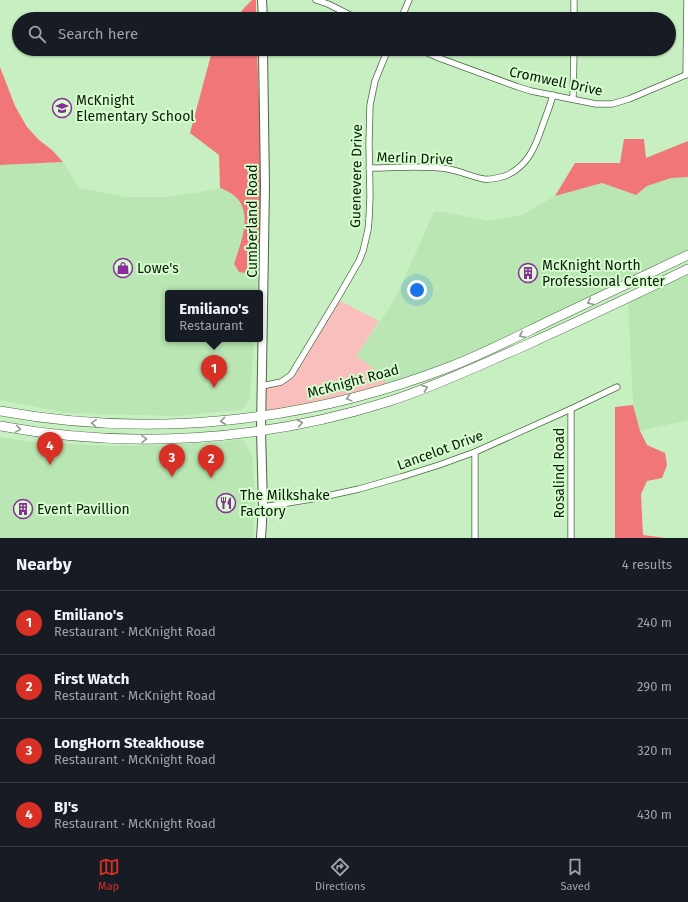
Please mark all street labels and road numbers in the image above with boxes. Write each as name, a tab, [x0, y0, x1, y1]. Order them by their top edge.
street label: Cromwell Drive	[508, 63, 604, 100]
street label: Guenevere Drive	[347, 124, 366, 228]
street label: Merlin Drive	[376, 149, 454, 168]
street label: Cumberland Road	[244, 164, 261, 278]
street label: McKnight Road	[305, 361, 401, 402]
street label: Lancelot Drive	[395, 427, 486, 474]
street label: Rosalind Road	[551, 428, 568, 518]

